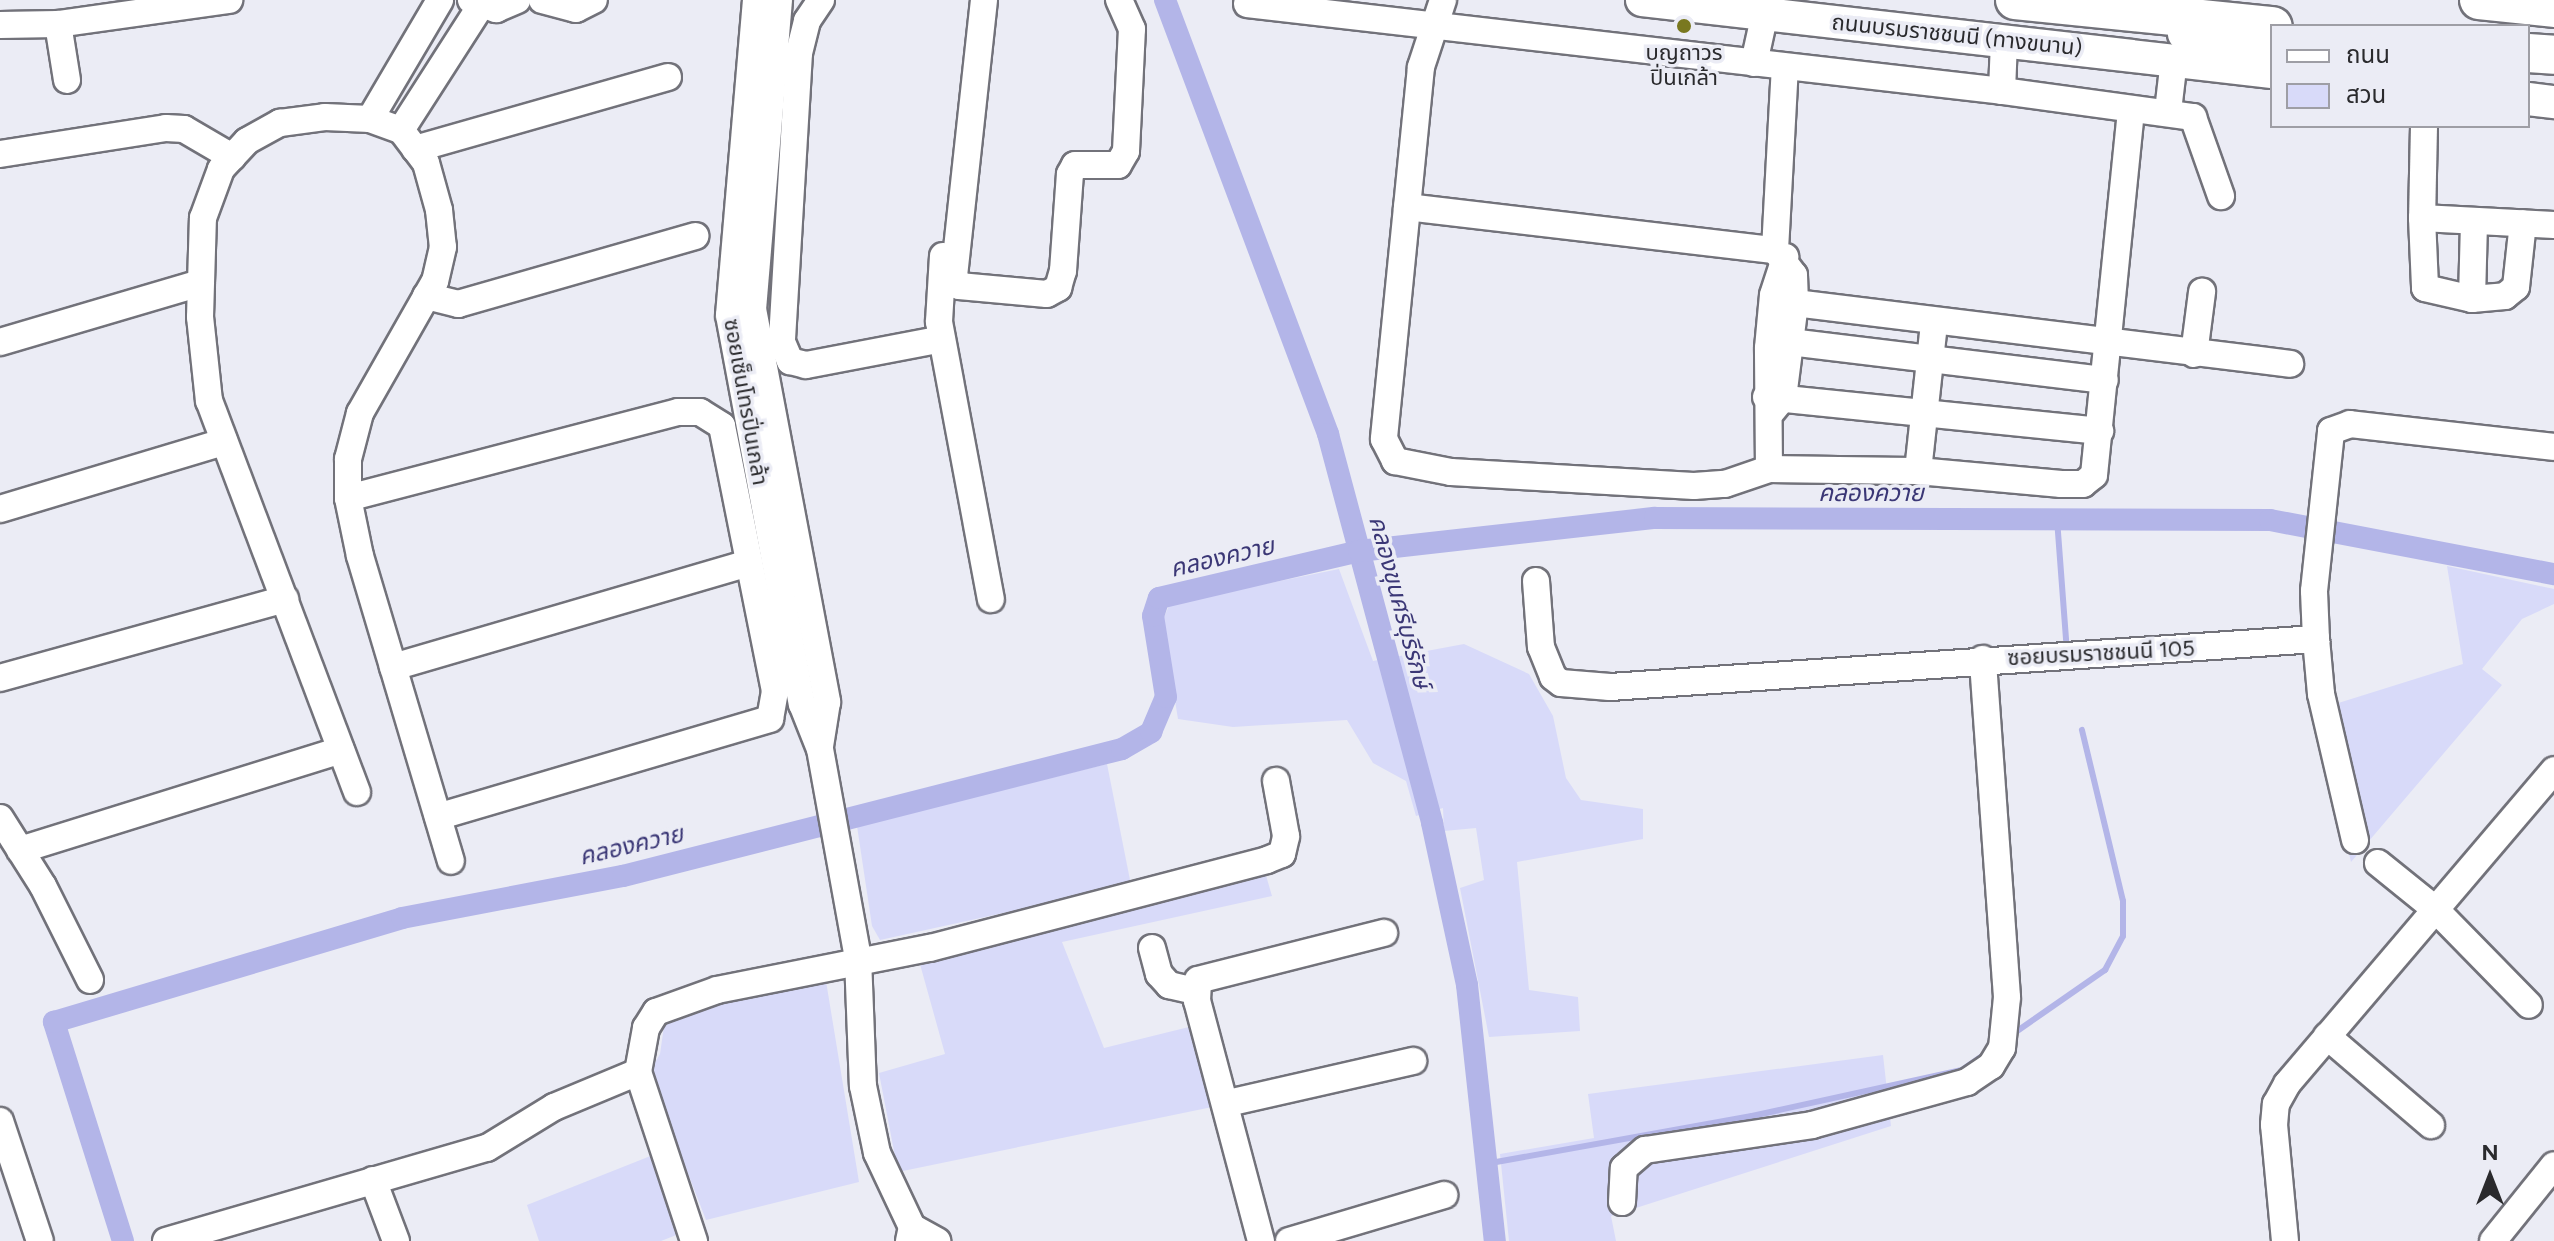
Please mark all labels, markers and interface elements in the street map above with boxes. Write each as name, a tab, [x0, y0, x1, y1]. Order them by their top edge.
street label: ถนนบรมราชชนนี (ทางขนาน)	[1831, 9, 2083, 61]
marker: บุญถาวร ปิ่นเกล้า	[1675, 17, 1693, 35]
legend	[2270, 24, 2530, 128]
place label: บุญถาวร ปิ่นเกล้า	[1645, 39, 1723, 90]
text: ถนน	[2346, 40, 2390, 69]
text: สวน	[2346, 80, 2386, 109]
street label: ซอยเซ็นโทรปิ่นเกล้า	[718, 317, 774, 487]
water label: คลองควาย	[1818, 479, 1924, 507]
water label: คลองขุนศรีบุรีรักษ์	[1363, 513, 1437, 691]
water label: คลองควาย	[1167, 531, 1277, 583]
street label: ซอยบรมราชชนนี 105	[2007, 635, 2195, 671]
water label: คลองควาย	[576, 819, 686, 871]
north arrow	[2450, 1137, 2530, 1217]
text: N	[2481, 1139, 2499, 1166]

